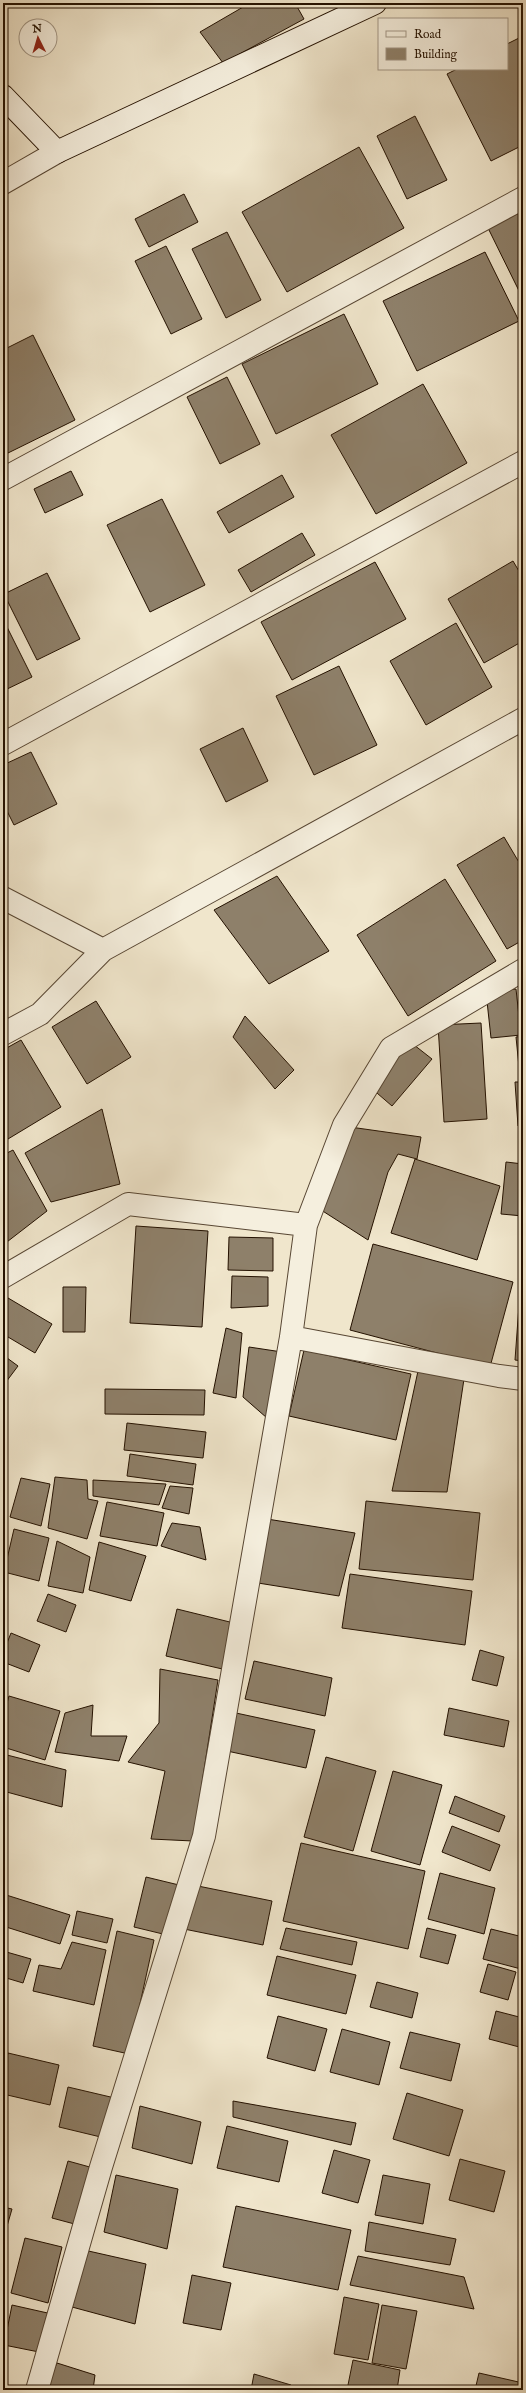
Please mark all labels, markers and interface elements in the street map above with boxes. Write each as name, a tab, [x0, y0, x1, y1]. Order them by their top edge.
north arrow	[18, 18, 58, 58]
legend	[378, 18, 508, 70]
text: N	[31, 22, 43, 37]
text: Road	[414, 27, 442, 42]
text: Building	[414, 47, 458, 62]

